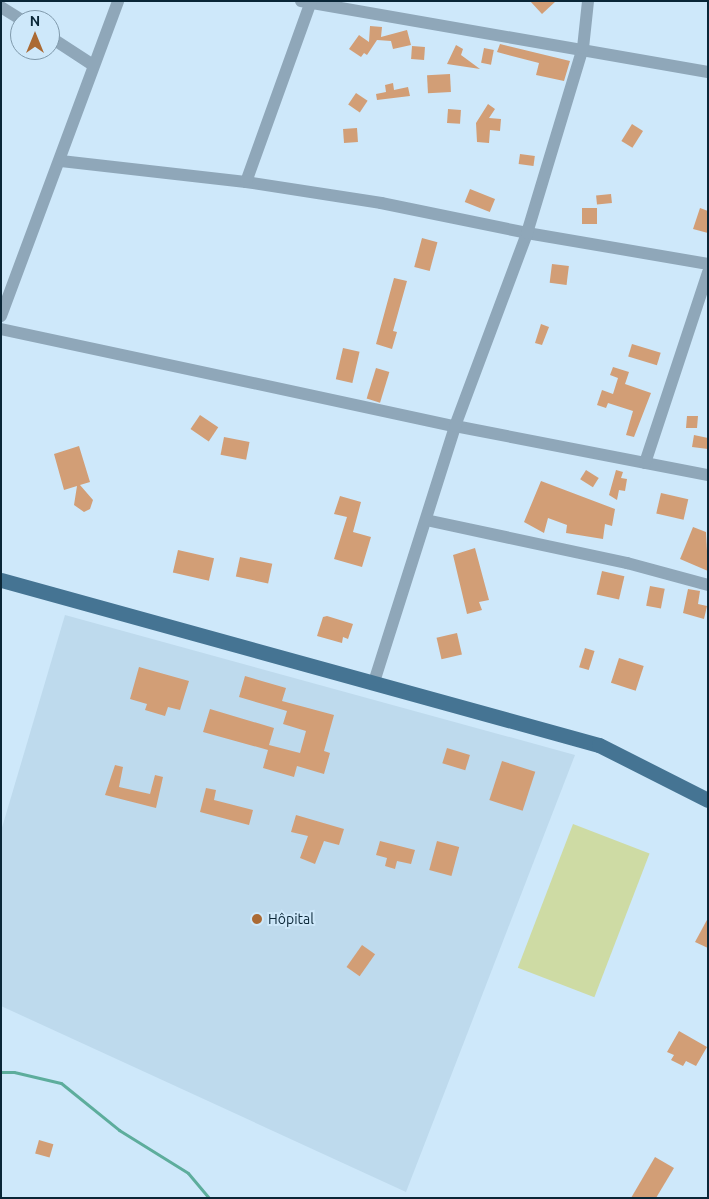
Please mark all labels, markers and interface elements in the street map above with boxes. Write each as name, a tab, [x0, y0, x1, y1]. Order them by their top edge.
north arrow	[10, 10, 60, 60]
text: N	[30, 13, 40, 29]
place label: Hôpital	[268, 911, 314, 927]
marker: Hôpital	[250, 912, 264, 926]

